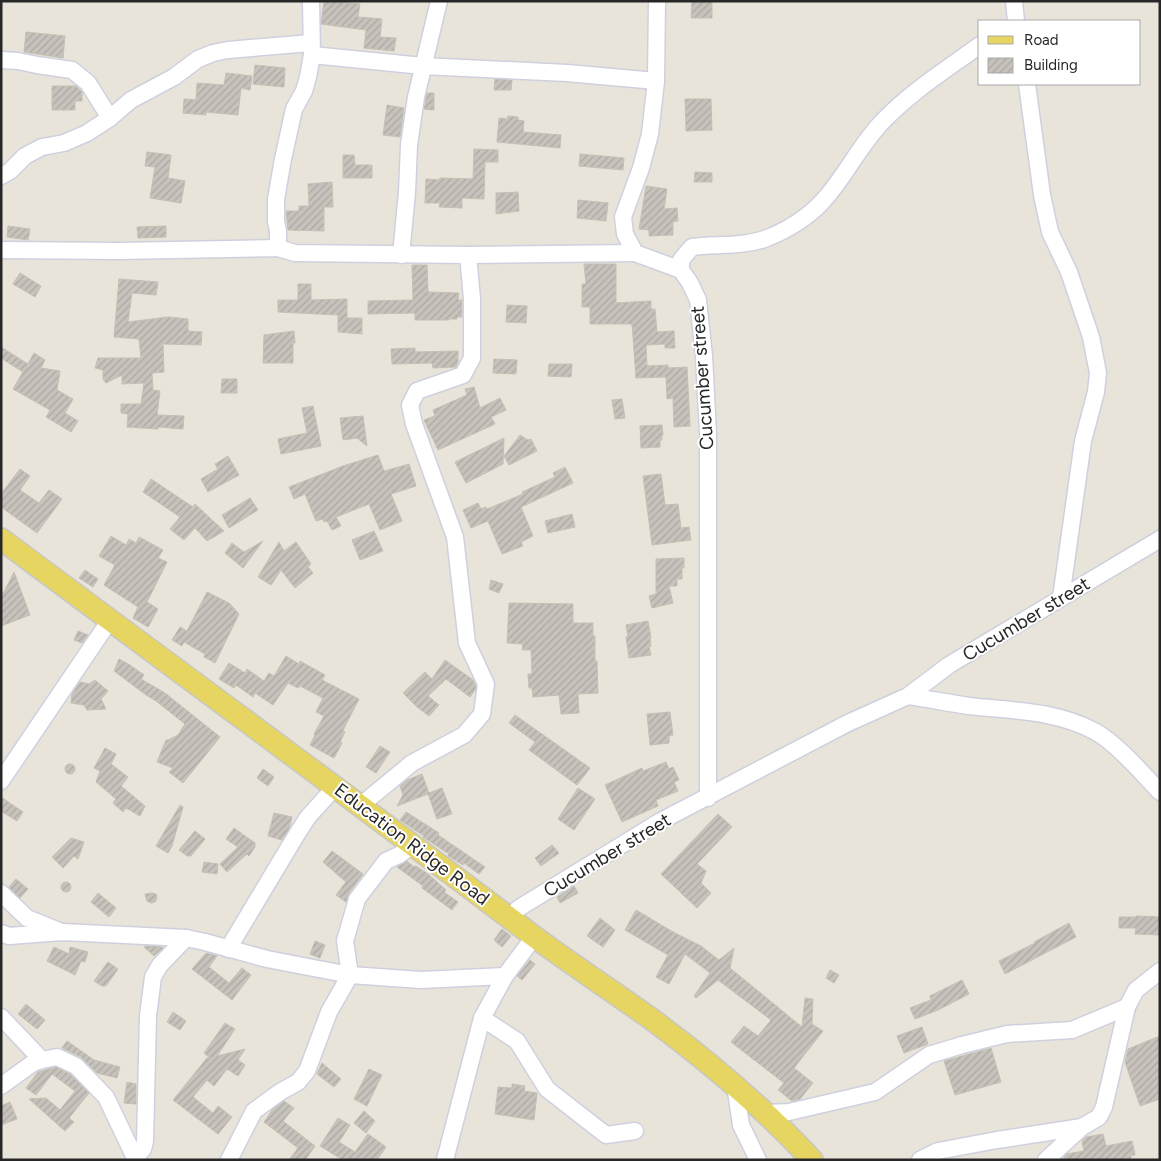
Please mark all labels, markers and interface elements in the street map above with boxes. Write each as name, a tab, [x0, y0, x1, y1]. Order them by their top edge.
legend	[978, 20, 1141, 85]
text: Road	[1024, 31, 1059, 49]
text: Building	[1024, 56, 1078, 74]
street label: Cucumber street	[685, 305, 719, 451]
street label: Cucumber street	[958, 572, 1094, 666]
street label: Education Ridge Road	[330, 778, 494, 910]
street label: Cucumber street	[539, 808, 675, 902]

